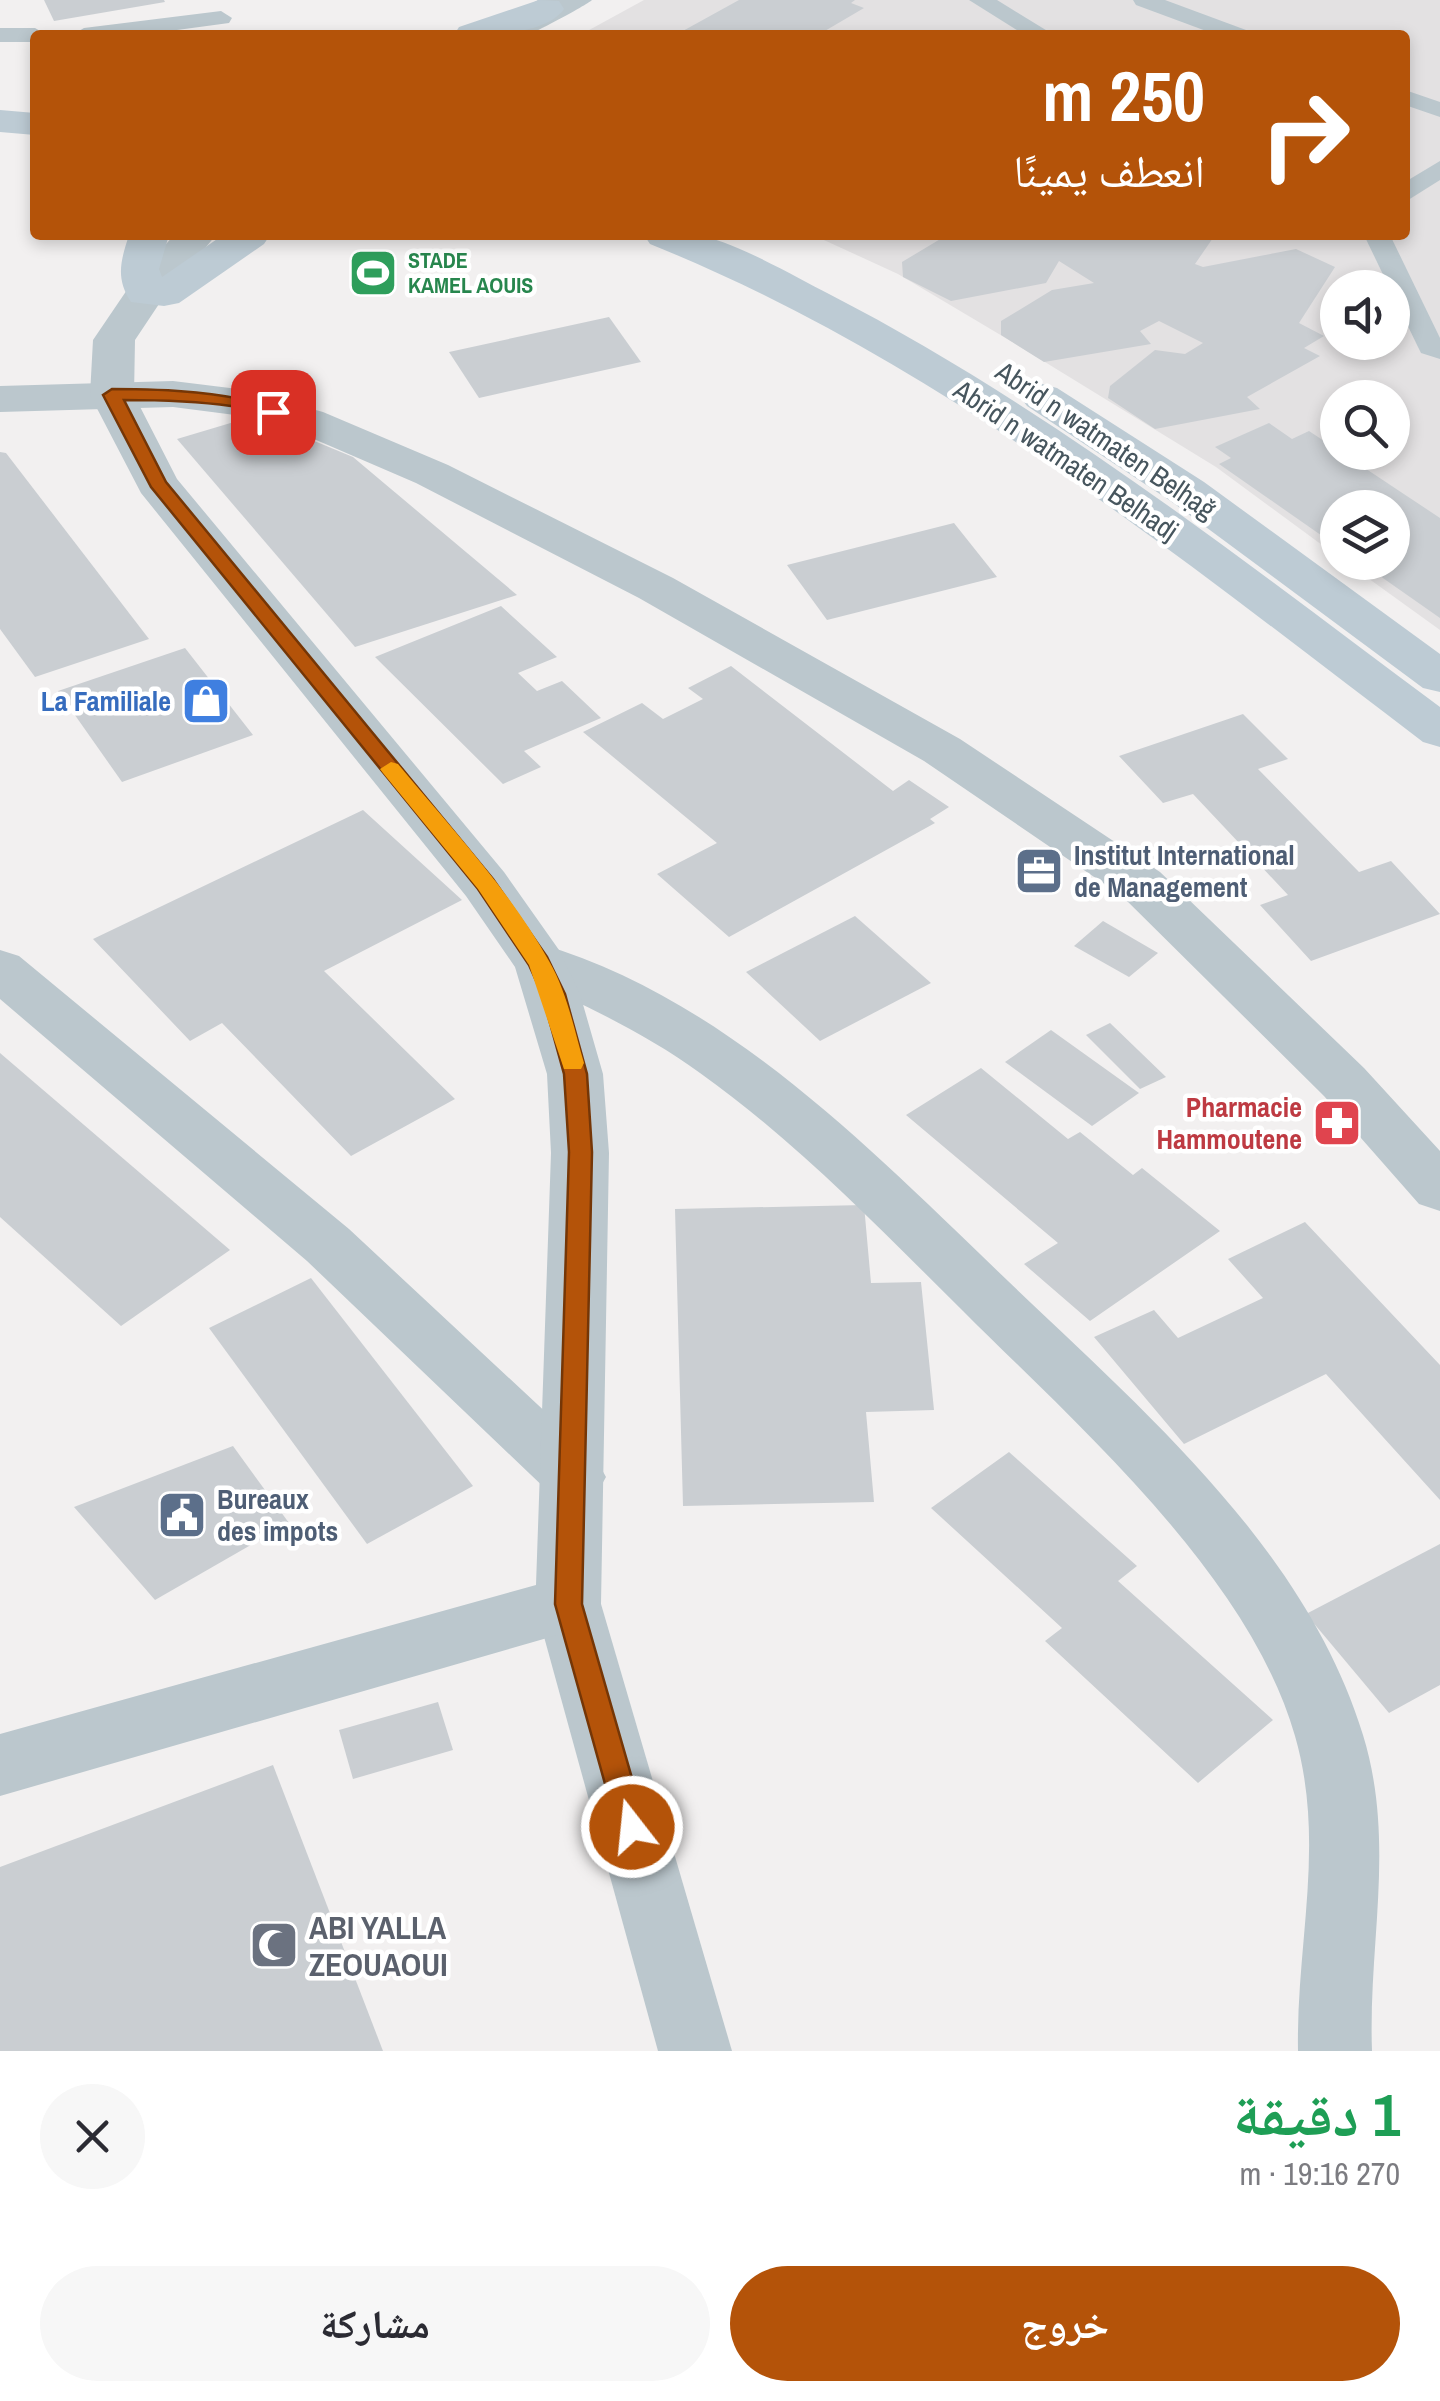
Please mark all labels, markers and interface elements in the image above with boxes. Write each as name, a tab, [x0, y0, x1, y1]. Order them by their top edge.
text: 250 m	[1042, 49, 1205, 143]
icon: right	[1240, 70, 1370, 200]
text: انعطف يمينًا	[1013, 140, 1205, 201]
place label: STADE KAMEL AOUIS	[408, 245, 533, 300]
sports icon: STADE KAMEL AOUIS	[347, 247, 399, 299]
map controls	[1320, 270, 1410, 580]
button: sound	[1320, 270, 1410, 360]
street label: Abrid n watmaten Belḥaǧ	[988, 352, 1224, 528]
pin	[231, 370, 316, 455]
street label: Abrid n watmaten Belhadj	[946, 370, 1186, 549]
button: search	[1320, 380, 1410, 470]
icon: arrive	[246, 385, 301, 440]
button: layers	[1320, 490, 1410, 580]
shop icon: La Familiale	[180, 675, 232, 727]
place label: La Familiale	[41, 682, 171, 720]
place label: Institut International de Management	[1074, 836, 1295, 906]
office icon: Institut International de Management	[1013, 845, 1065, 897]
place label: Pharmacie Hammoutene	[1157, 1088, 1302, 1158]
pharmacy icon: Pharmacie Hammoutene	[1311, 1097, 1363, 1149]
place label: Bureaux des impots	[217, 1480, 338, 1550]
public building icon: Bureaux des impots	[156, 1489, 208, 1541]
position arrow	[580, 1775, 684, 1879]
place label: ABI YALLA ZEOUAOUI	[309, 1906, 448, 1986]
mosque icon: ABI YALLA ZEOUAOUI	[248, 1919, 300, 1971]
text: 1 دقيقة	[1233, 2074, 1400, 2155]
button: close	[40, 2084, 145, 2189]
text: 270 m · 19:16	[1240, 2152, 1400, 2195]
button: مشاركة	[40, 2266, 710, 2381]
button: خروج	[730, 2266, 1400, 2381]

